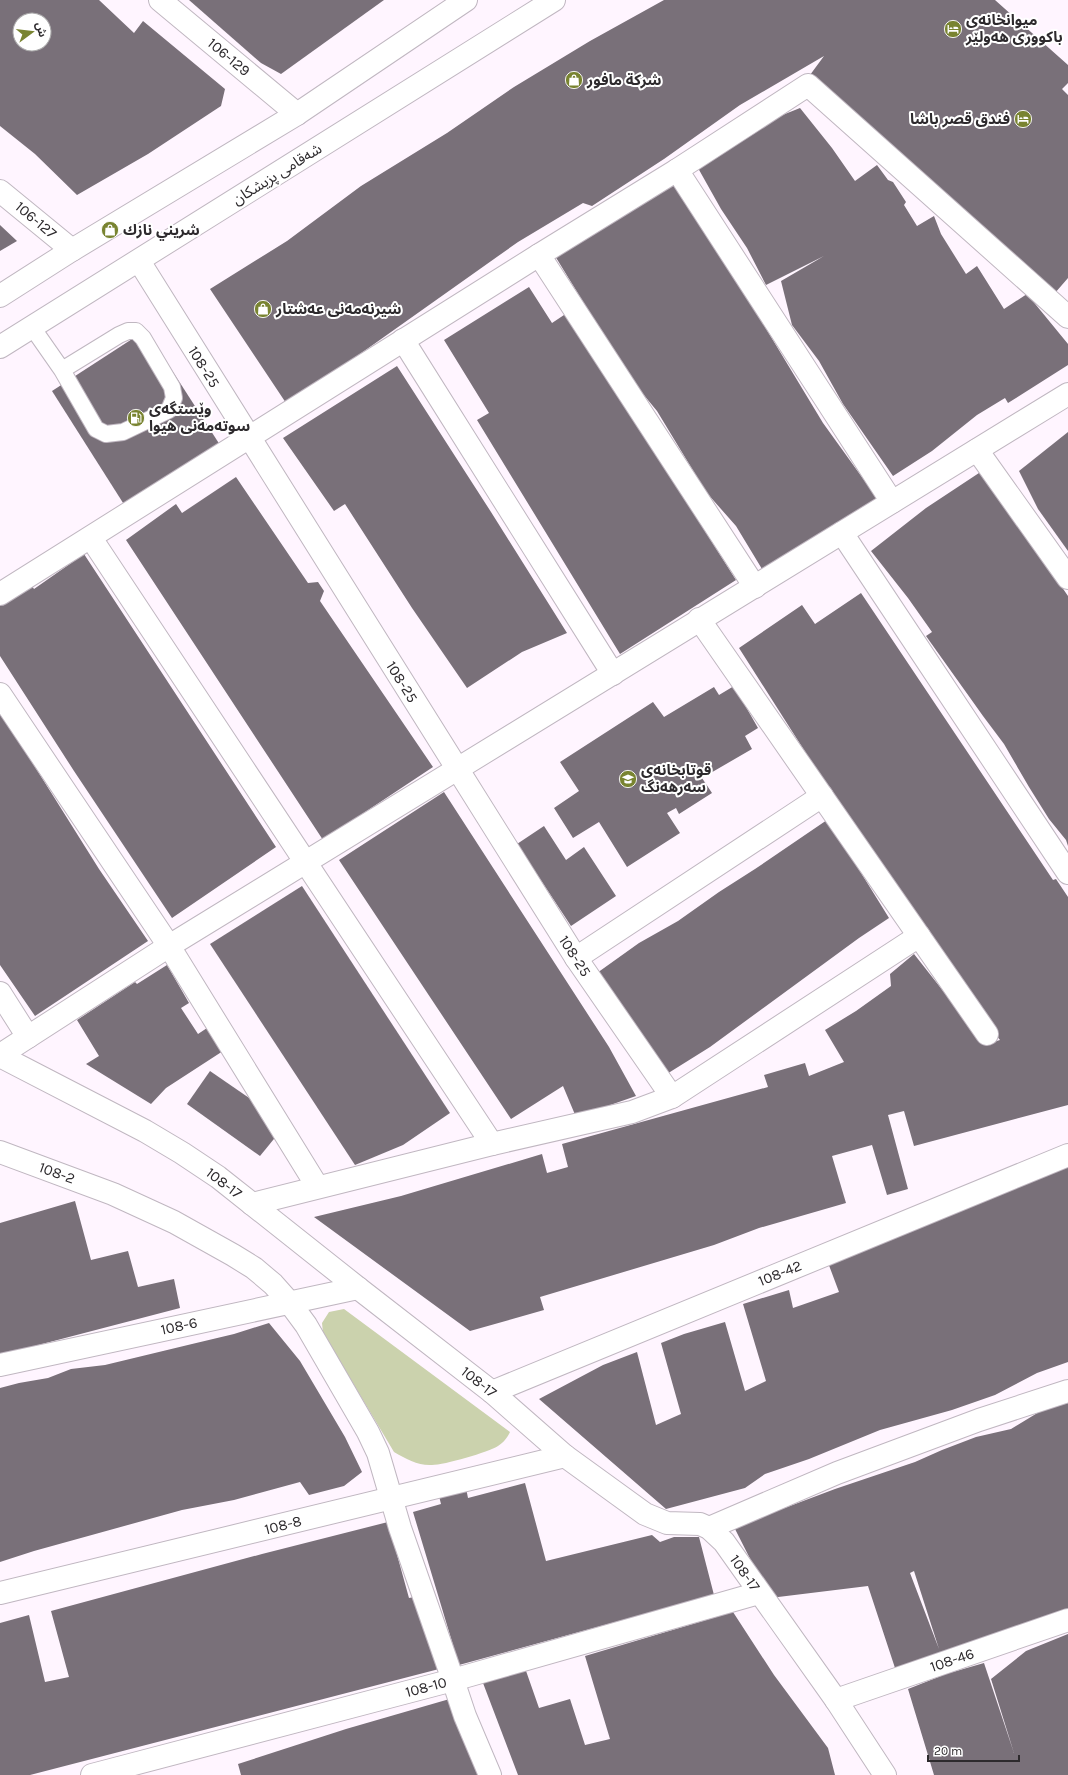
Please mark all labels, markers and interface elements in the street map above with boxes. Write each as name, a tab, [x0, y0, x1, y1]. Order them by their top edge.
place label: میوانخانەی باکووری هەولێر	[965, 11, 1063, 46]
north arrow	[12, 12, 52, 52]
hotel icon: میوانخانەی باکووری هەولێر	[943, 19, 963, 39]
text: ش	[33, 21, 49, 39]
street label: 106-129	[204, 34, 254, 80]
shop icon: شركة مافور	[564, 70, 584, 90]
place label: شركة مافور	[586, 71, 661, 89]
hotel icon: فندق قصر باشا	[1013, 109, 1033, 129]
place label: فندق قصر باشا	[910, 110, 1010, 128]
street label: شەقامی پزیشکان	[229, 139, 326, 210]
street label: 106-127	[12, 198, 60, 242]
shop icon: شريني نازك	[100, 220, 120, 240]
place label: شريني نازك	[123, 221, 200, 241]
shop icon: شیرنەمەنی عەشتار	[253, 299, 273, 319]
place label: شیرنەمەنی عەشتار	[275, 300, 401, 318]
street label: 108-25	[184, 343, 224, 391]
place label: وێستگەی سوتەمەنی هیوا	[149, 400, 250, 435]
fuel station icon: وێستگەی سوتەمەنی هیوا	[126, 408, 146, 428]
street label: 108-25	[382, 658, 422, 706]
place label: قوتابخانەی سەرهەنگ	[641, 761, 711, 796]
school or university icon: قوتابخانەی سەرهەنگ	[618, 769, 638, 789]
street label: 108-25	[555, 932, 595, 980]
street label: 108-2	[37, 1158, 77, 1188]
street label: 108-17	[202, 1164, 246, 1202]
street label: 108-42	[756, 1256, 804, 1290]
street label: 108-6	[159, 1313, 199, 1339]
street label: 108-17	[458, 1362, 500, 1402]
street label: 108-8	[263, 1512, 303, 1538]
street label: 108-17	[726, 1551, 764, 1595]
street label: 108-46	[928, 1644, 976, 1676]
street label: 108-10	[403, 1673, 449, 1701]
scale bar	[928, 1737, 1019, 1763]
text: 20 m	[934, 1744, 962, 1758]

